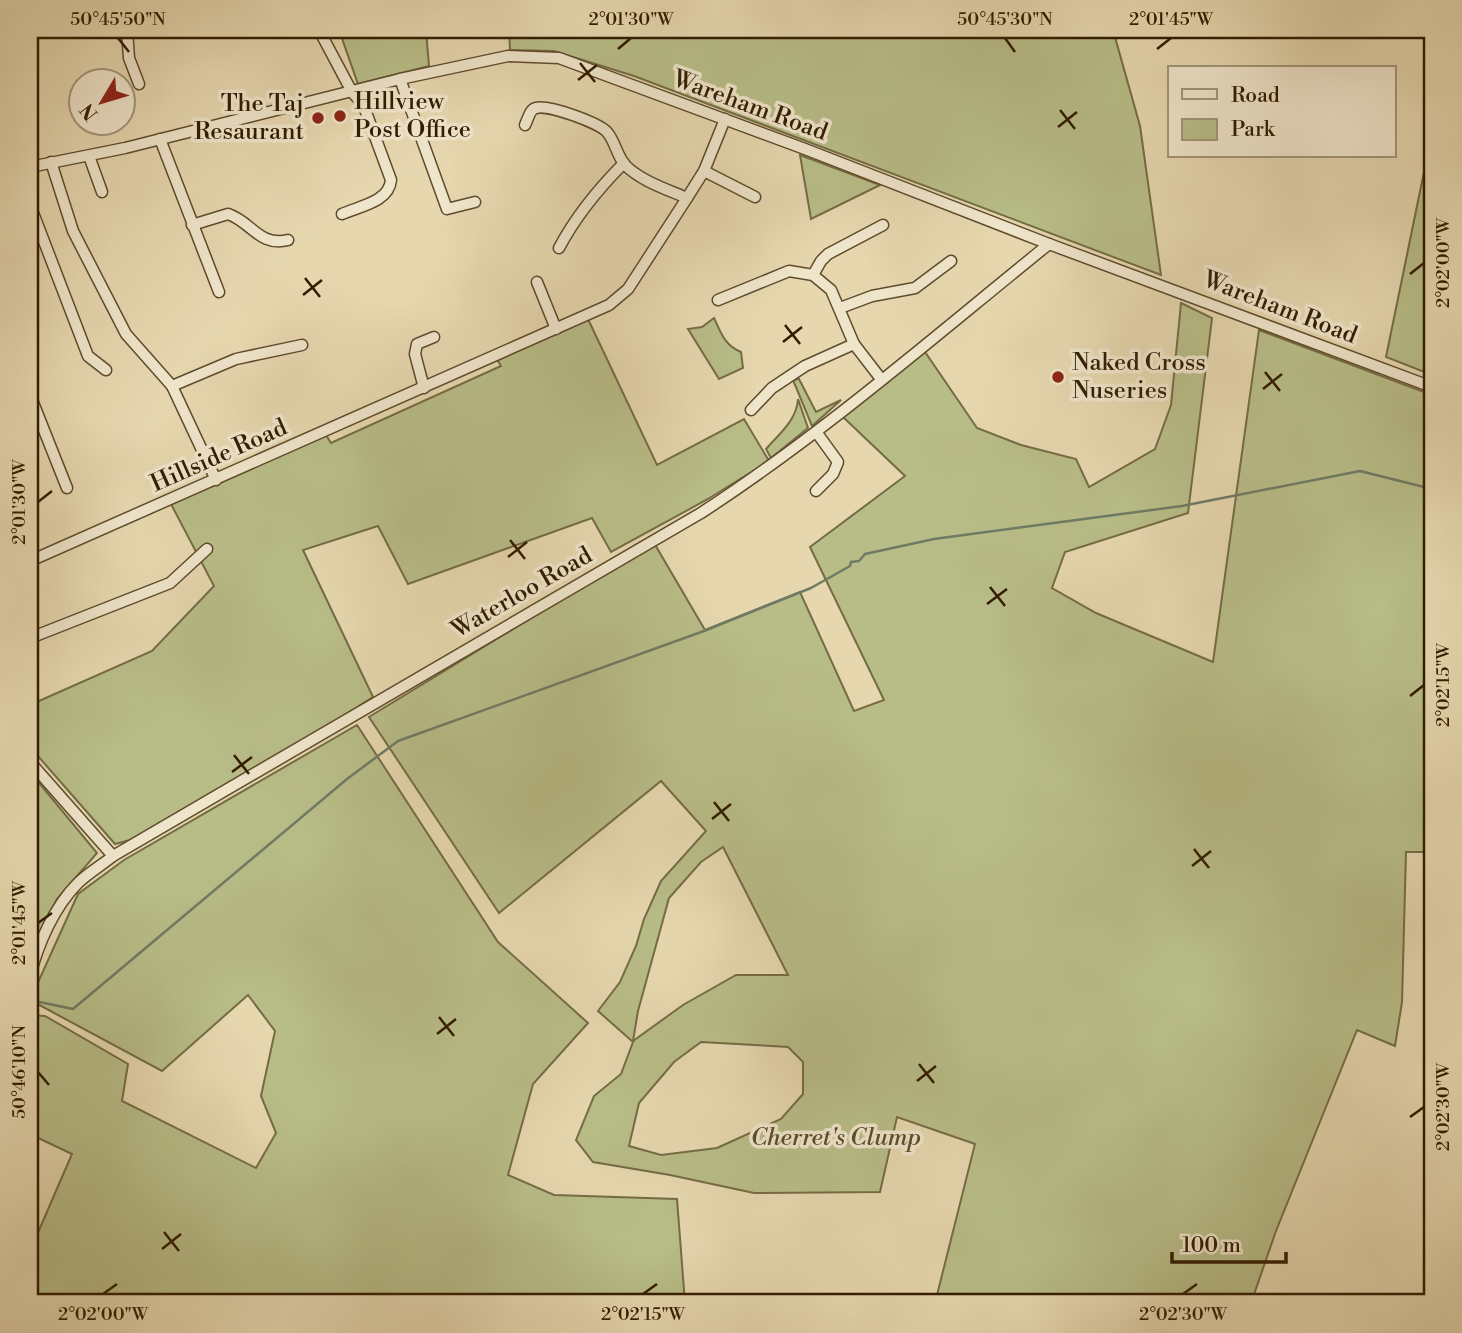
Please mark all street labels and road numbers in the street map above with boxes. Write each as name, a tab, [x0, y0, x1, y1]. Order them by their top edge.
street label: Wareham Road	[667, 64, 832, 148]
street label: Wareham Road	[1198, 264, 1362, 351]
street label: Hillside Road	[146, 412, 292, 499]
street label: Waterloo Road	[445, 540, 598, 646]

